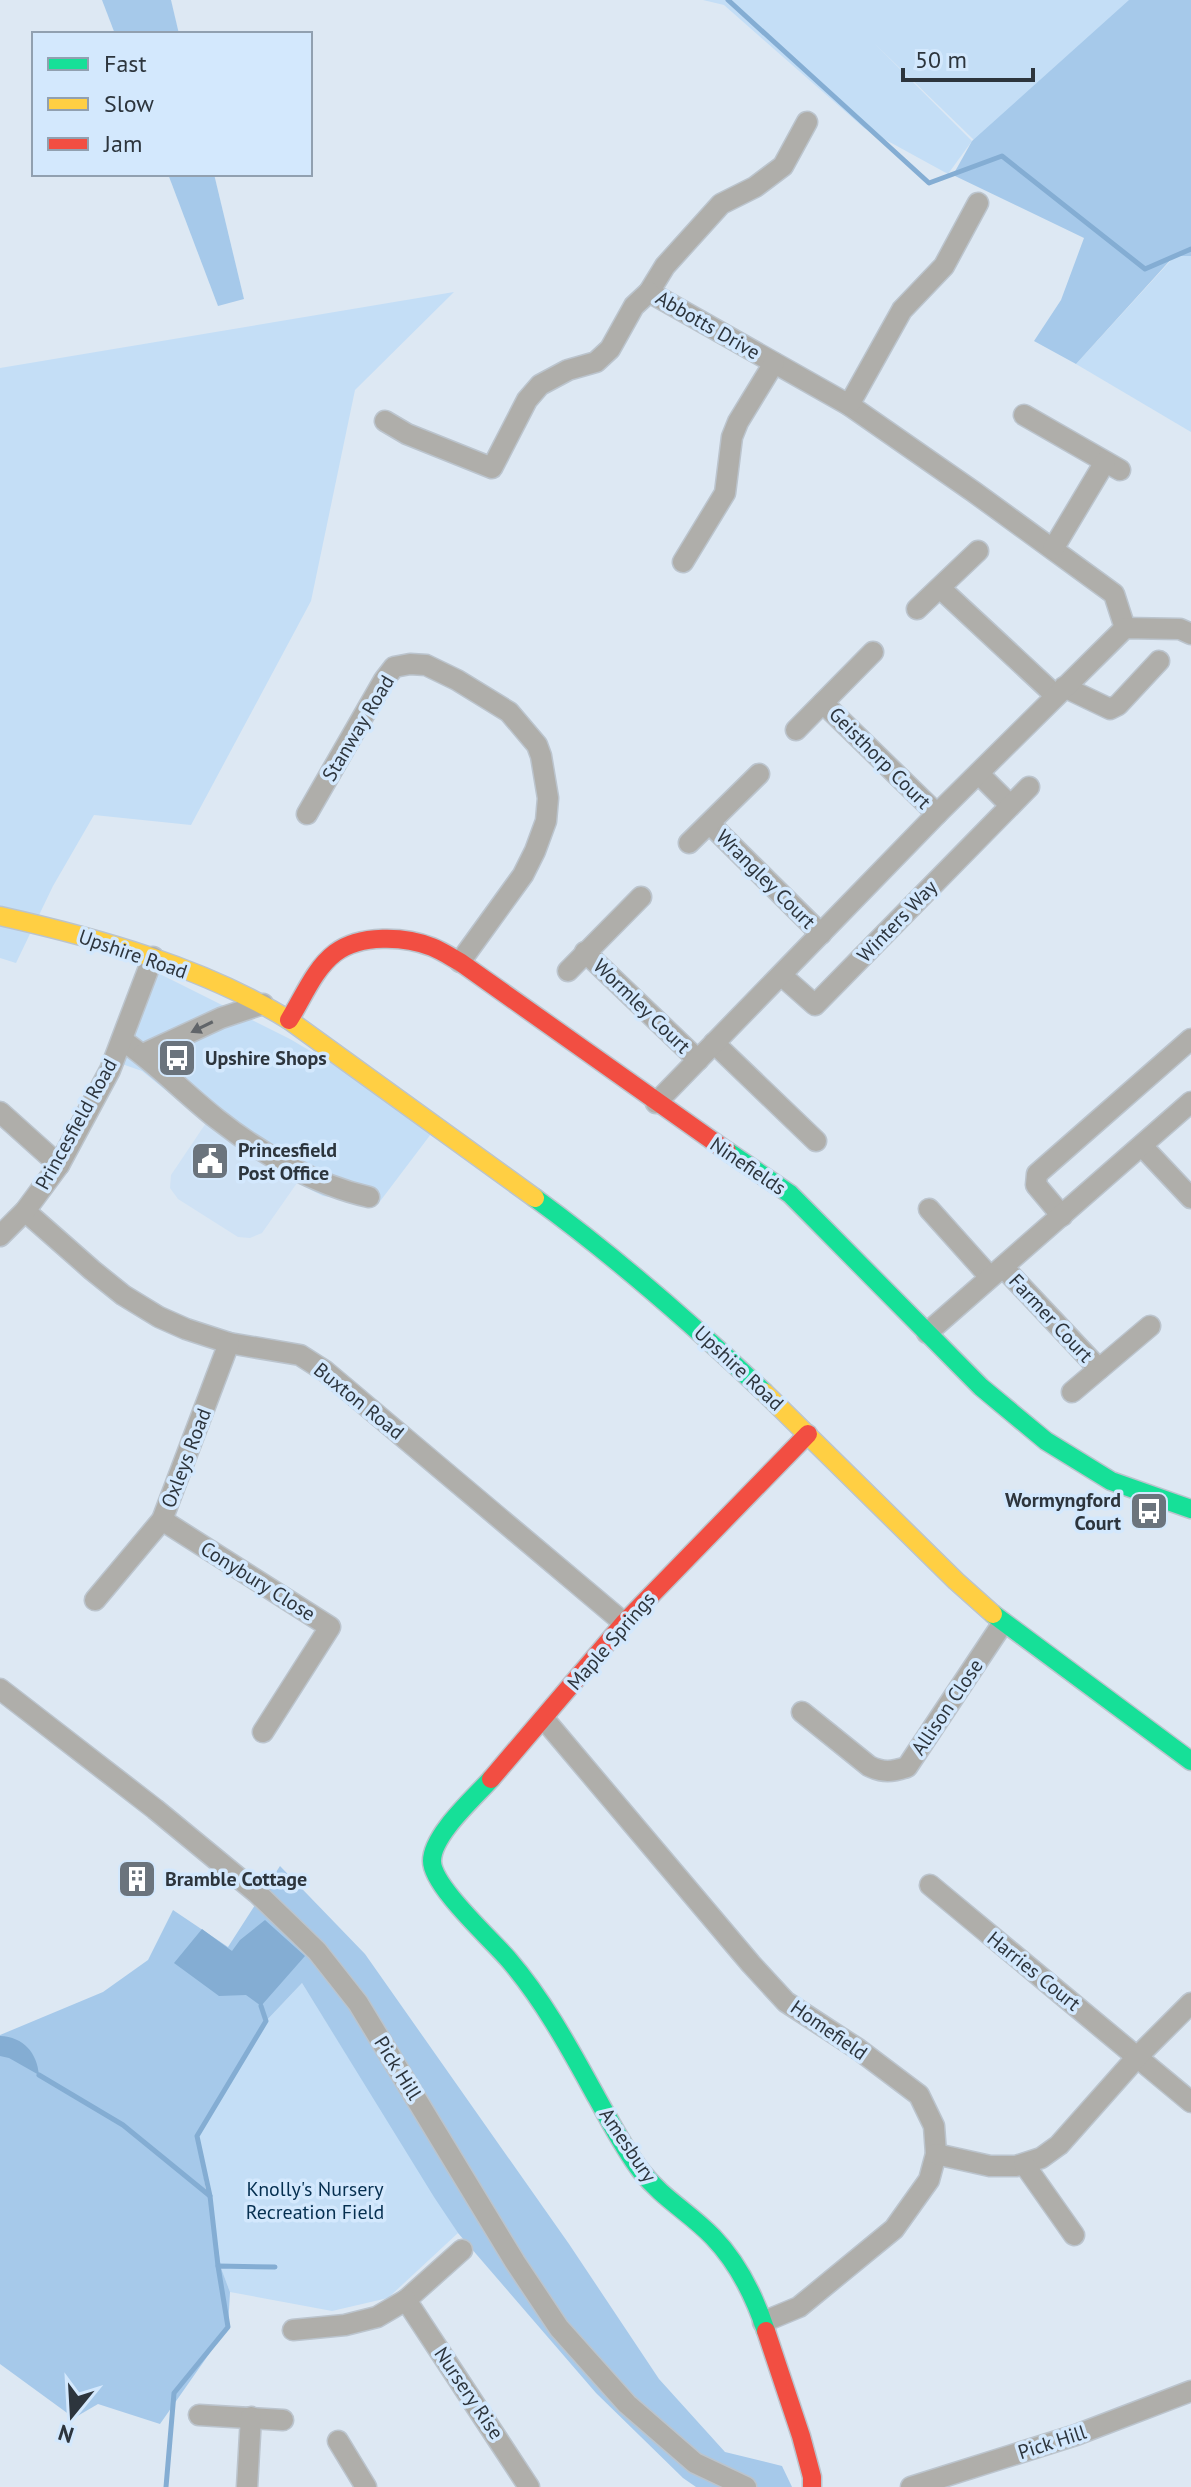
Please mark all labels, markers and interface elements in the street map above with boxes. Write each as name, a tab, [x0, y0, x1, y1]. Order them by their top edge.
legend	[32, 32, 312, 176]
scale bar	[903, 32, 1033, 82]
text: 50 m	[915, 44, 967, 75]
text: Fast	[104, 48, 147, 79]
text: Slow	[104, 88, 154, 119]
text: Jam	[103, 128, 142, 159]
street label: Abbotts Drive	[651, 285, 765, 365]
street label: Stanway Road	[316, 670, 400, 786]
street label: Geisthorp Court	[823, 701, 937, 815]
street label: Wrangley Court	[711, 824, 821, 934]
street label: Winters Way	[851, 874, 943, 968]
street label: Upshire Road	[75, 923, 191, 985]
street label: Wormley Court	[588, 953, 696, 1059]
one-way arrow	[191, 1020, 214, 1034]
bus stop icon: Upshire Shops	[156, 1037, 198, 1079]
place label: Upshire Shops	[205, 1045, 327, 1071]
street label: Princesfield Road	[29, 1054, 123, 1194]
street label: Ninefields	[705, 1131, 791, 1201]
place label: Princesfield Post Office	[238, 1137, 337, 1186]
public building icon: Princesfield Post Office	[189, 1140, 231, 1182]
street label: Farmer Court	[1003, 1268, 1099, 1368]
street label: Upshire Road	[689, 1320, 789, 1416]
street label: Buxton Road	[309, 1357, 409, 1445]
street label: Oxleys Road	[155, 1405, 217, 1511]
place label: Wormyngford Court	[1005, 1487, 1121, 1536]
bus stop icon: Wormyngford Court	[1128, 1490, 1170, 1532]
street label: Conybury Close	[196, 1535, 320, 1627]
street label: Maple Springs	[561, 1587, 661, 1695]
street label: Allison Close	[905, 1654, 989, 1760]
building icon: Bramble Cottage	[116, 1858, 158, 1900]
place label: Bramble Cottage	[165, 1866, 307, 1892]
street label: Harries Court	[982, 1925, 1086, 2017]
street label: Homefield	[785, 1994, 873, 2066]
street label: Pick Hill	[368, 2031, 428, 2105]
street label: Amesbury	[594, 2103, 663, 2188]
park label: Knolly's Nursery Recreation Field	[246, 2176, 384, 2225]
street label: Nursery Rise	[429, 2342, 509, 2444]
north arrow	[32, 2375, 112, 2455]
text: N	[55, 2418, 77, 2450]
street label: Pick Hill	[1015, 2419, 1090, 2465]

